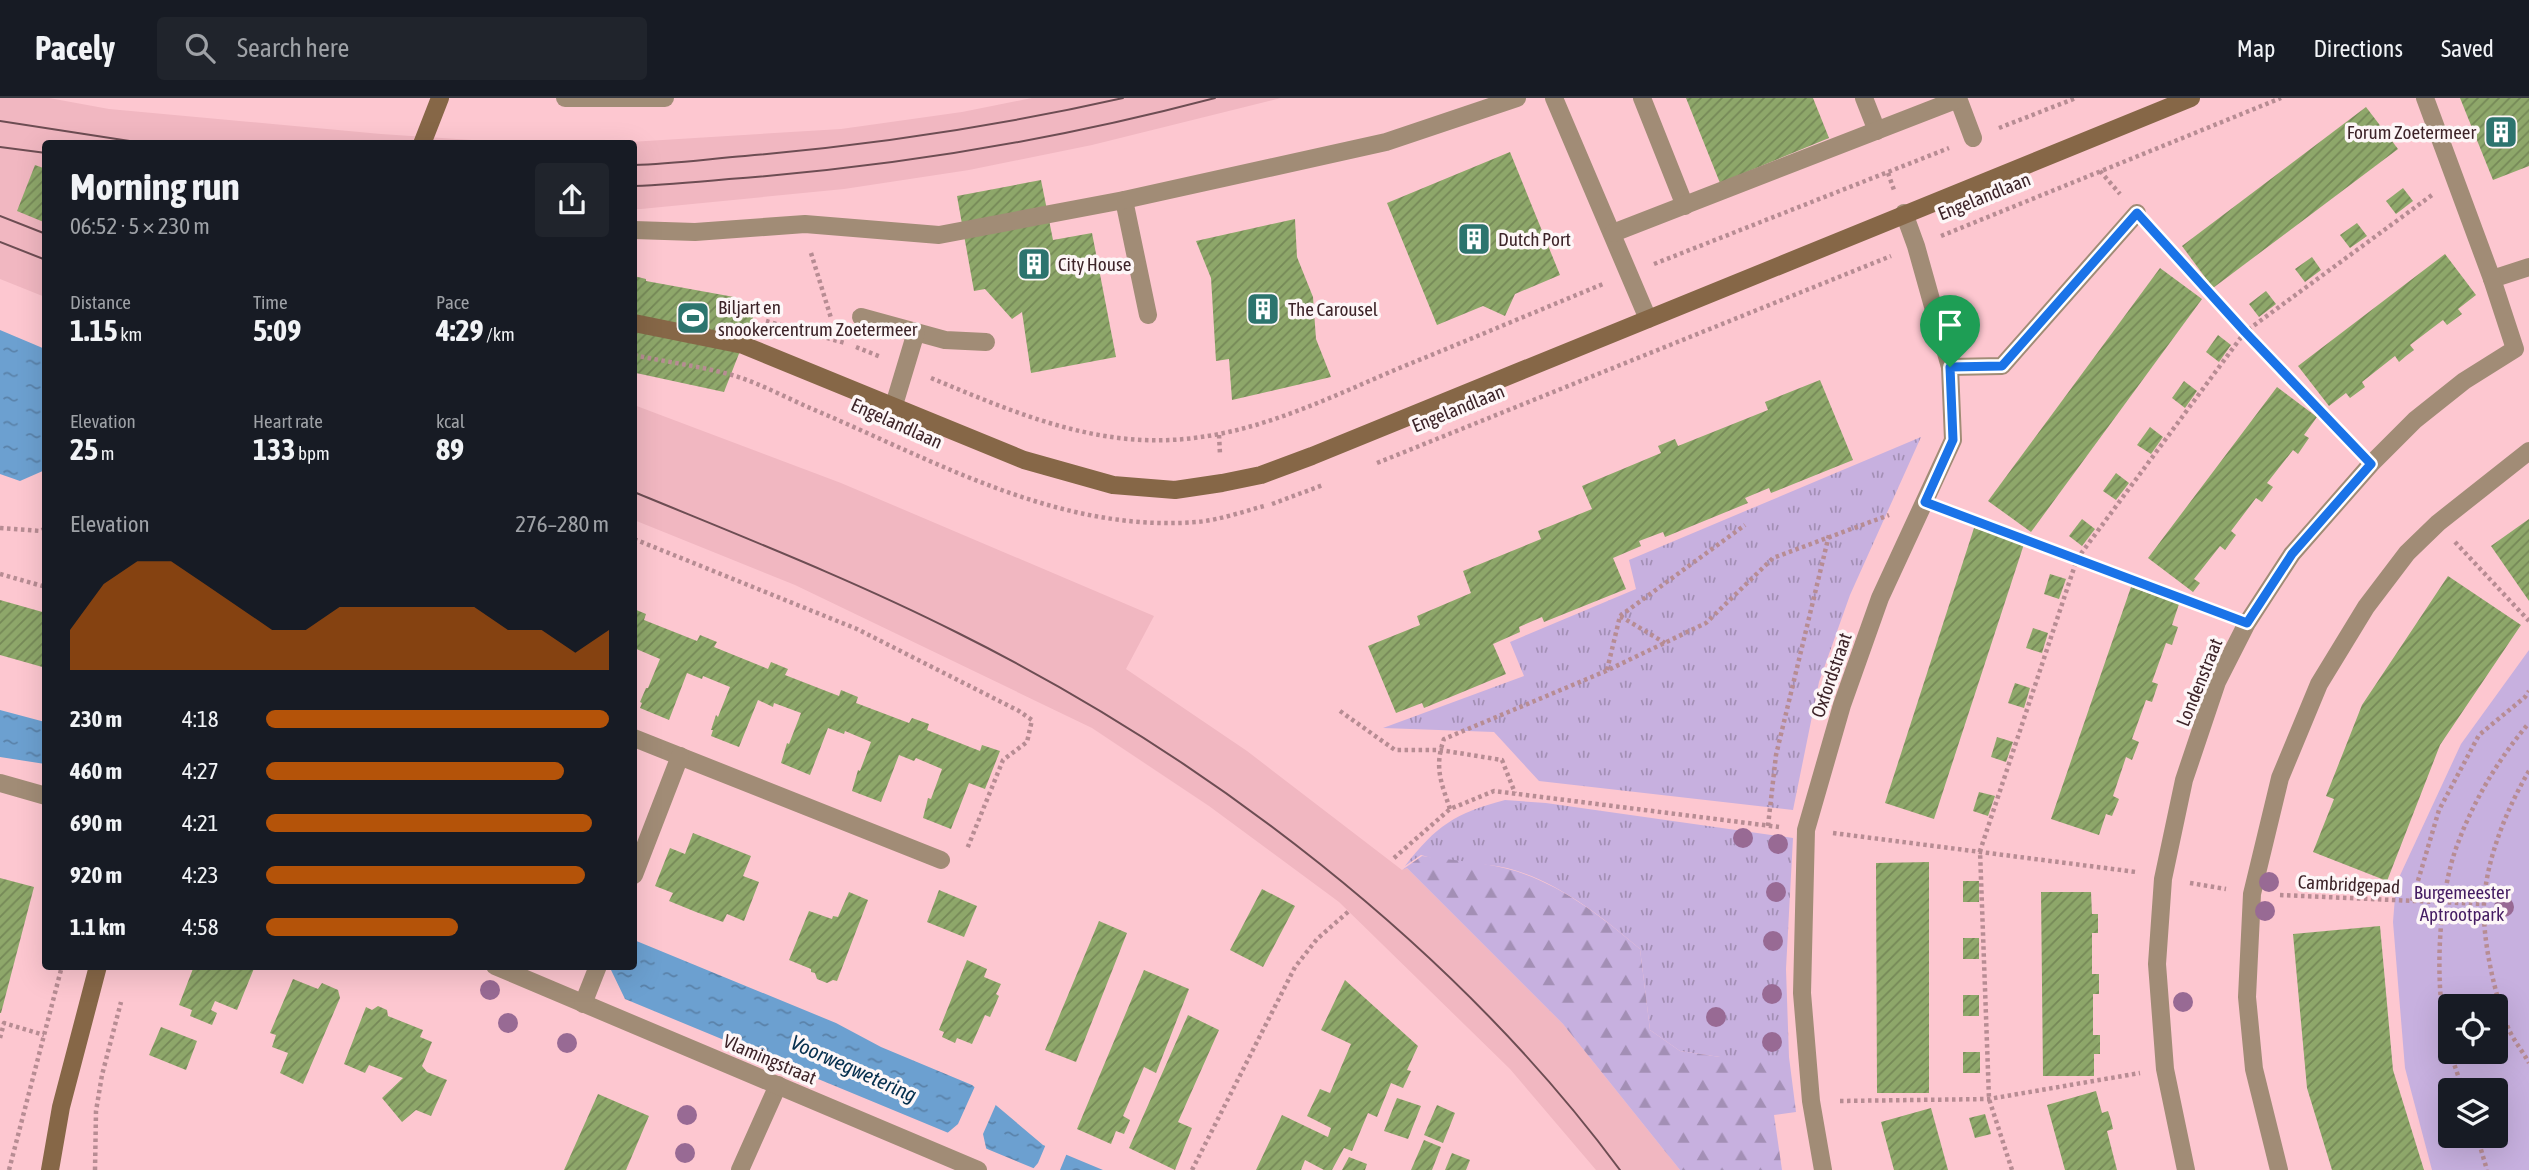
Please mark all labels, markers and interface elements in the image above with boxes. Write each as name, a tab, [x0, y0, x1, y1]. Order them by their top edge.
search box	[157, 17, 647, 80]
text: Pacely	[35, 29, 115, 67]
icon: search	[181, 29, 219, 67]
text: Search here	[237, 33, 349, 63]
text: Map	[2237, 35, 2275, 62]
text: Directions	[2313, 35, 2403, 62]
text: Saved	[2441, 35, 2494, 62]
building icon: Forum Zoetermeer	[2482, 113, 2520, 151]
place label: Forum Zoetermeer	[2347, 121, 2476, 143]
button: share	[535, 163, 609, 237]
text: Morning run	[70, 165, 240, 208]
street label: Engelandlaan	[1935, 167, 2033, 225]
text: 06:52 · 5 × 230 m	[70, 213, 210, 239]
building icon: Dutch Port	[1455, 220, 1493, 258]
place label: Dutch Port	[1498, 228, 1571, 250]
building icon: City House	[1015, 245, 1053, 283]
place label: City House	[1058, 253, 1131, 275]
building icon: The Carousel	[1244, 290, 1282, 328]
text: Distance	[70, 291, 131, 313]
text: Time	[253, 291, 288, 313]
text: Pace	[436, 291, 469, 313]
pin	[1920, 295, 1980, 367]
place label: Biljart en snookercentrum Zoetermeer	[718, 296, 918, 340]
place label: The Carousel	[1288, 298, 1378, 320]
sports icon: Biljart en snookercentrum Zoetermeer	[674, 299, 712, 337]
icon: arrive	[1931, 306, 1969, 344]
text: 1.15	[70, 313, 118, 347]
text: 5:09	[253, 313, 301, 347]
text: 4:29	[436, 313, 484, 347]
text: km	[118, 323, 142, 345]
text: /km	[484, 323, 515, 345]
street label: Engelandlaan	[1409, 379, 1507, 437]
street label: Engelandlaan	[848, 393, 946, 453]
text: Elevation	[70, 410, 136, 432]
text: Heart rate	[253, 410, 323, 432]
text: kcal	[436, 410, 465, 432]
text: 25	[70, 432, 98, 466]
text: 133	[253, 432, 295, 466]
text: 89	[436, 432, 464, 466]
text: m	[98, 442, 115, 464]
text: bpm	[295, 442, 330, 464]
text: Elevation	[70, 511, 150, 537]
text: 276–280 m	[515, 511, 609, 537]
street label: Oxfordstraat	[1806, 630, 1856, 720]
street label: Londenstraat	[2171, 635, 2227, 729]
text: 230 m	[70, 706, 122, 732]
text: 4:18	[182, 706, 219, 732]
text: 460 m	[70, 758, 122, 784]
text: 4:27	[182, 758, 219, 784]
text: 690 m	[70, 810, 122, 836]
text: 4:21	[182, 810, 219, 836]
text: 920 m	[70, 862, 122, 888]
text: 4:23	[182, 862, 219, 888]
street label: Cambridgepad	[2297, 870, 2401, 898]
park label: Burgemeester Aptrootpark	[2414, 881, 2511, 925]
text: 1.1 km	[70, 914, 126, 940]
text: 4:58	[182, 914, 219, 940]
map controls	[2438, 994, 2508, 1148]
button: locate	[2438, 994, 2508, 1064]
street label: Vlamingstraat	[720, 1029, 820, 1089]
water label: Voorwegwetering	[787, 1030, 921, 1106]
button: layers	[2438, 1078, 2508, 1148]

